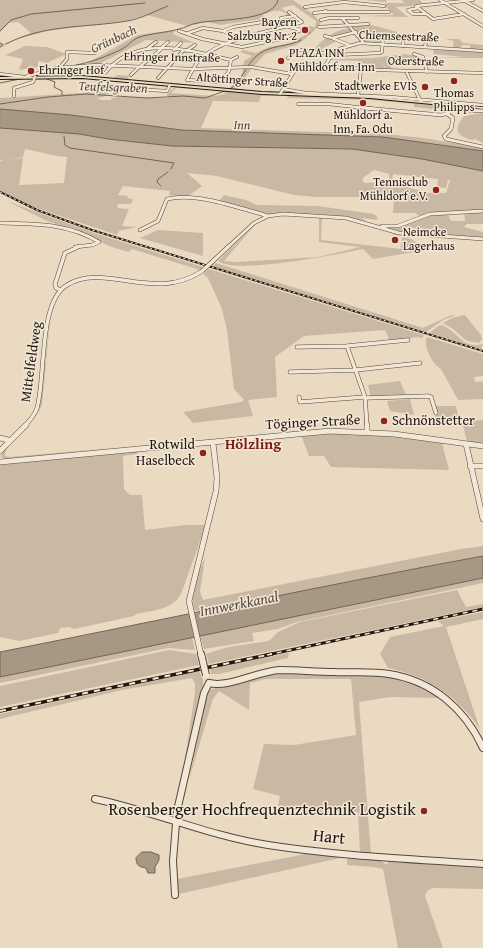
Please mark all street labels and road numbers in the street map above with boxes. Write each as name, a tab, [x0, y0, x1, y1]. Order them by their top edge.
street label: Chiemseestraße	[359, 28, 439, 46]
street label: Ehringer Innstraße	[124, 50, 220, 66]
street label: Oderstraße	[388, 54, 444, 70]
street label: Altöttinger Straße	[196, 71, 288, 91]
street label: Mittelfeldweg	[18, 321, 46, 403]
street label: Töginger Straße	[265, 412, 361, 434]
street label: Hart	[312, 826, 346, 850]

